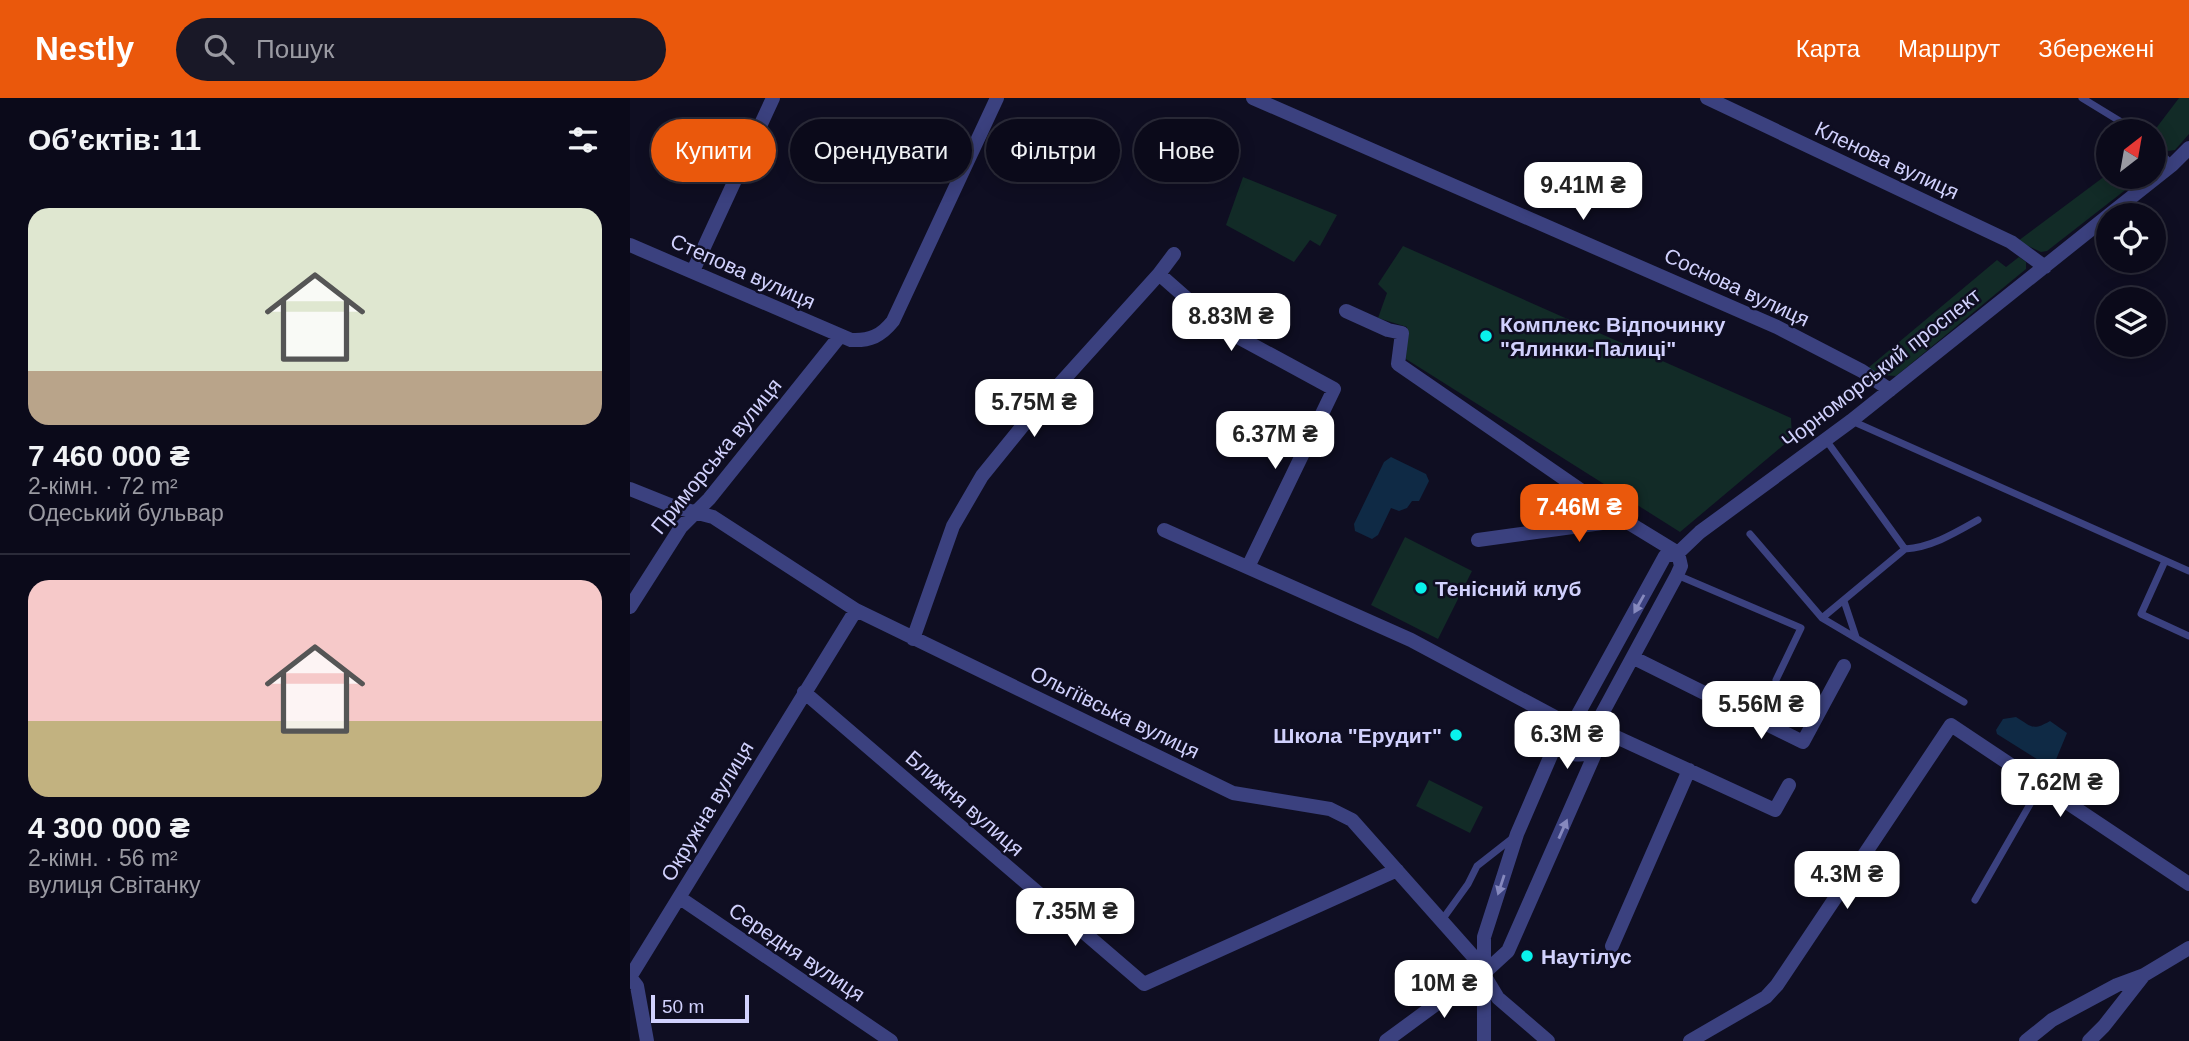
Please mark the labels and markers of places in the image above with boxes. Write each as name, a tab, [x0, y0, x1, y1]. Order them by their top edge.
pin: 9.41M ₴	[1518, 162, 1648, 222]
pin: 8.83M ₴	[1166, 294, 1296, 353]
place label: Комплекс Відпочинку "Ялинки-Палиці"	[1500, 313, 1726, 360]
marker: Комплекс Відпочинку "Ялинки-Палиці"	[1478, 328, 1494, 344]
pin: 5.75M ₴	[969, 380, 1099, 439]
pin: 6.37M ₴	[1210, 412, 1340, 471]
pin: 7.46M ₴	[1514, 484, 1644, 544]
place label: Тенісний клуб	[1435, 577, 1582, 600]
marker: Тенісний клуб	[1413, 580, 1429, 596]
pin: 5.56M ₴	[1696, 682, 1826, 741]
pin: 6.3M ₴	[1510, 712, 1624, 771]
place label: Школа "Ерудит"	[1273, 724, 1442, 747]
marker: Школа "Ерудит"	[1448, 727, 1464, 743]
pin: 7.62M ₴	[1995, 760, 2125, 819]
pin: 4.3M ₴	[1790, 852, 1904, 911]
pin: 7.35M ₴	[1010, 888, 1140, 948]
place label: Наутілус	[1541, 945, 1632, 968]
marker: Наутілус	[1519, 948, 1535, 964]
pin: 10M ₴	[1395, 960, 1493, 1020]

